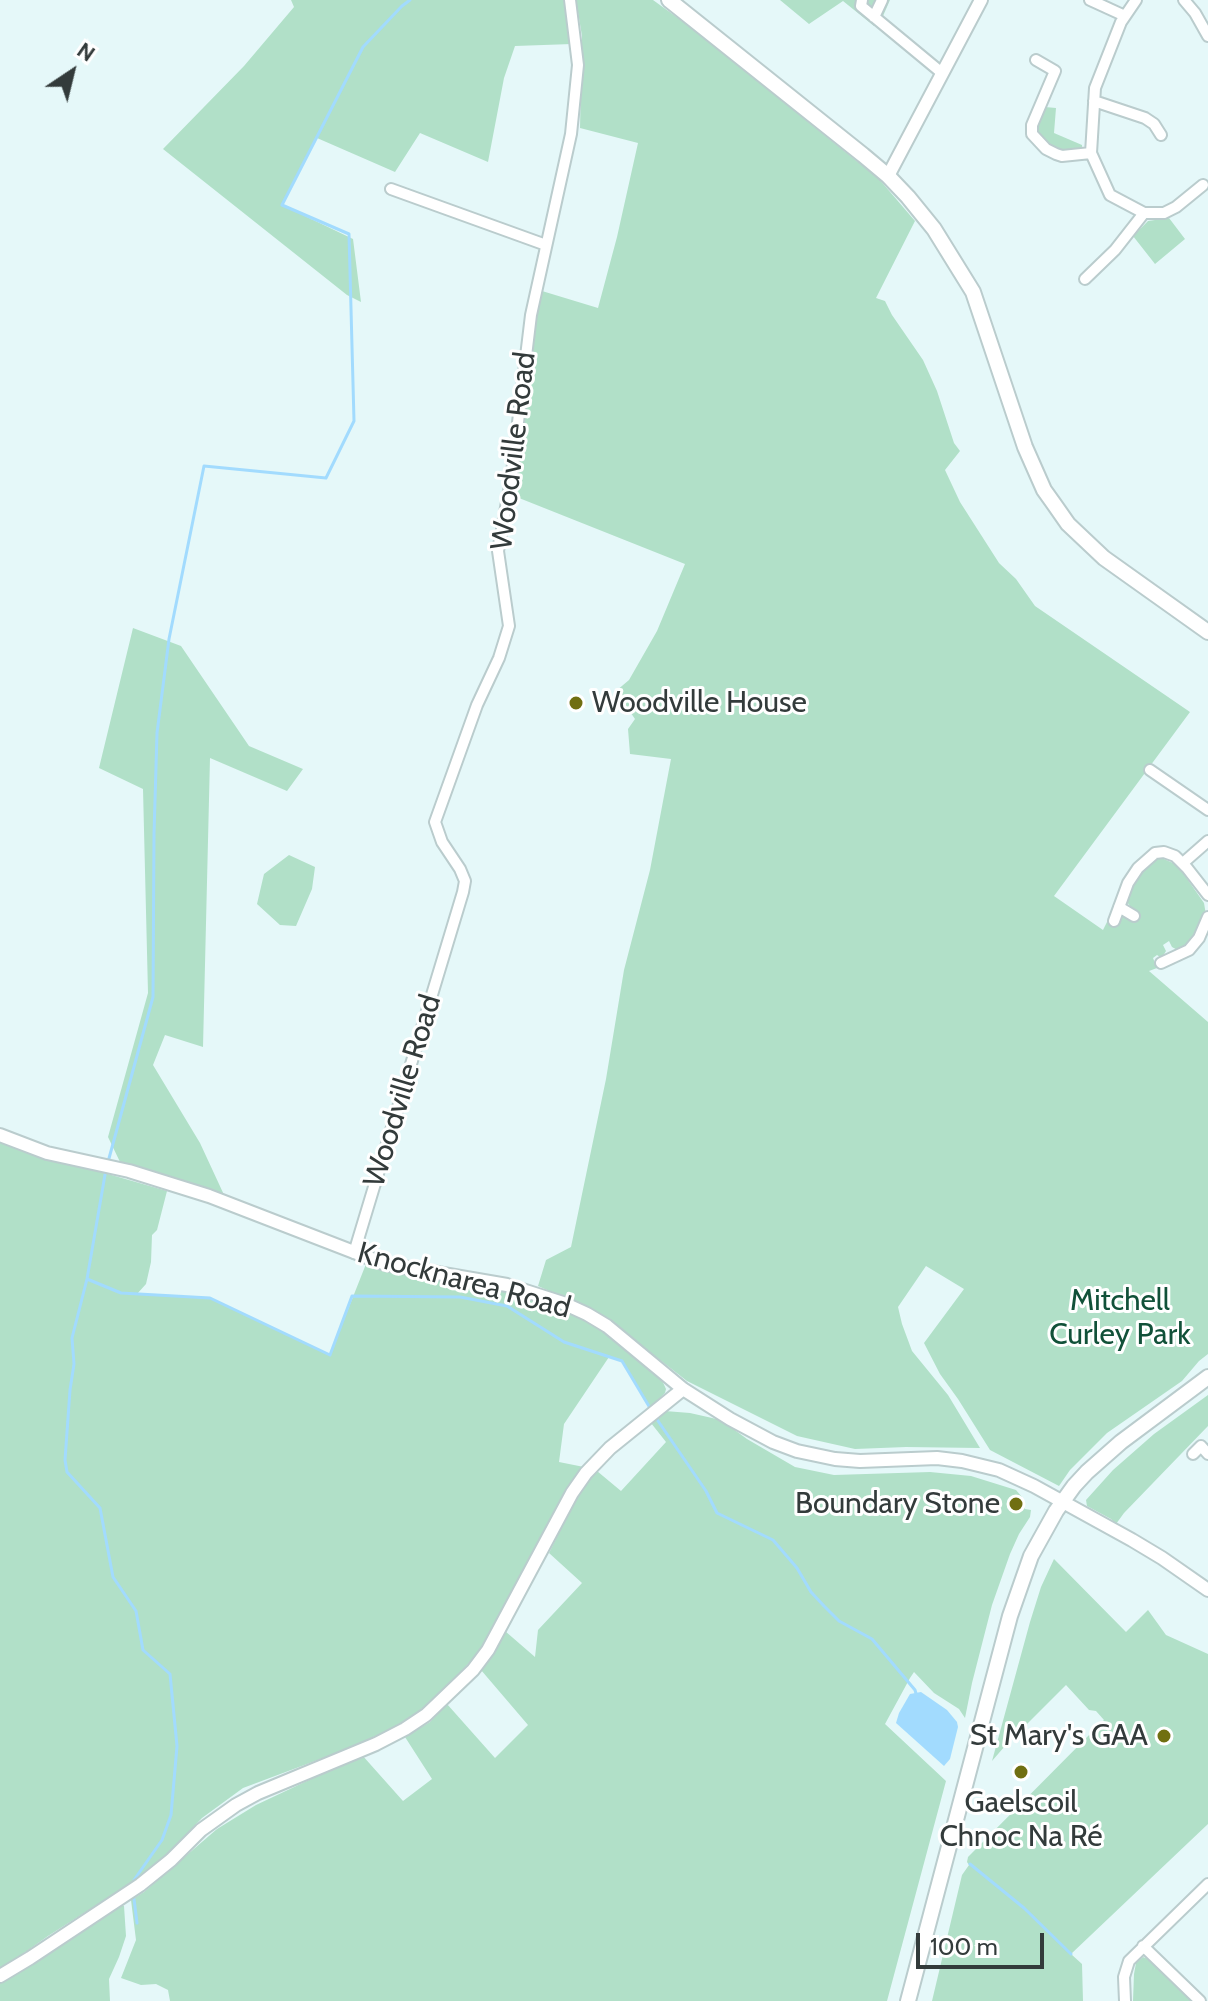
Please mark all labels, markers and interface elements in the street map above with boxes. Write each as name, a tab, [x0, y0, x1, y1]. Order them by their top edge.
north arrow	[32, 32, 112, 112]
text: N	[72, 36, 100, 67]
street label: Woodville Road	[484, 350, 544, 552]
place label: Woodville House	[592, 685, 807, 721]
marker: Woodville House	[567, 694, 585, 712]
street label: Woodville Road	[357, 991, 449, 1191]
street label: Knocknarea Road	[354, 1235, 574, 1327]
park label: Mitchell Curley Park	[1049, 1283, 1191, 1354]
place label: Boundary Stone	[795, 1486, 1000, 1522]
marker: Boundary Stone	[1007, 1495, 1025, 1513]
place label: St Mary's GAA	[970, 1718, 1148, 1754]
marker: St Mary's GAA	[1155, 1727, 1173, 1745]
marker: Gaelscoil Chnoc Na Ré	[1012, 1763, 1030, 1781]
place label: Gaelscoil Chnoc Na Ré	[939, 1785, 1103, 1856]
scale bar	[920, 1917, 1048, 1967]
text: 100 m	[930, 1932, 998, 1961]

